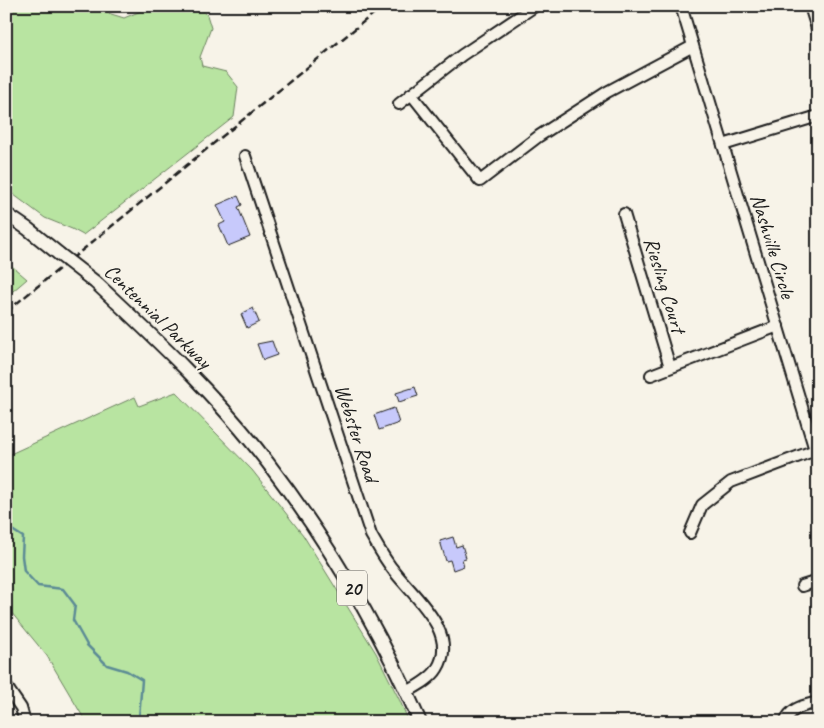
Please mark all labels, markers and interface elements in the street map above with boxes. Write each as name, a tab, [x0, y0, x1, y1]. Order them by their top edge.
street label: Nashville Circle	[745, 191, 801, 302]
street label: Riesling Court	[638, 234, 693, 339]
street label: Centennial Parkway	[99, 258, 219, 375]
street label: Webster Road	[329, 381, 386, 489]
road number: 20	[337, 570, 367, 606]

